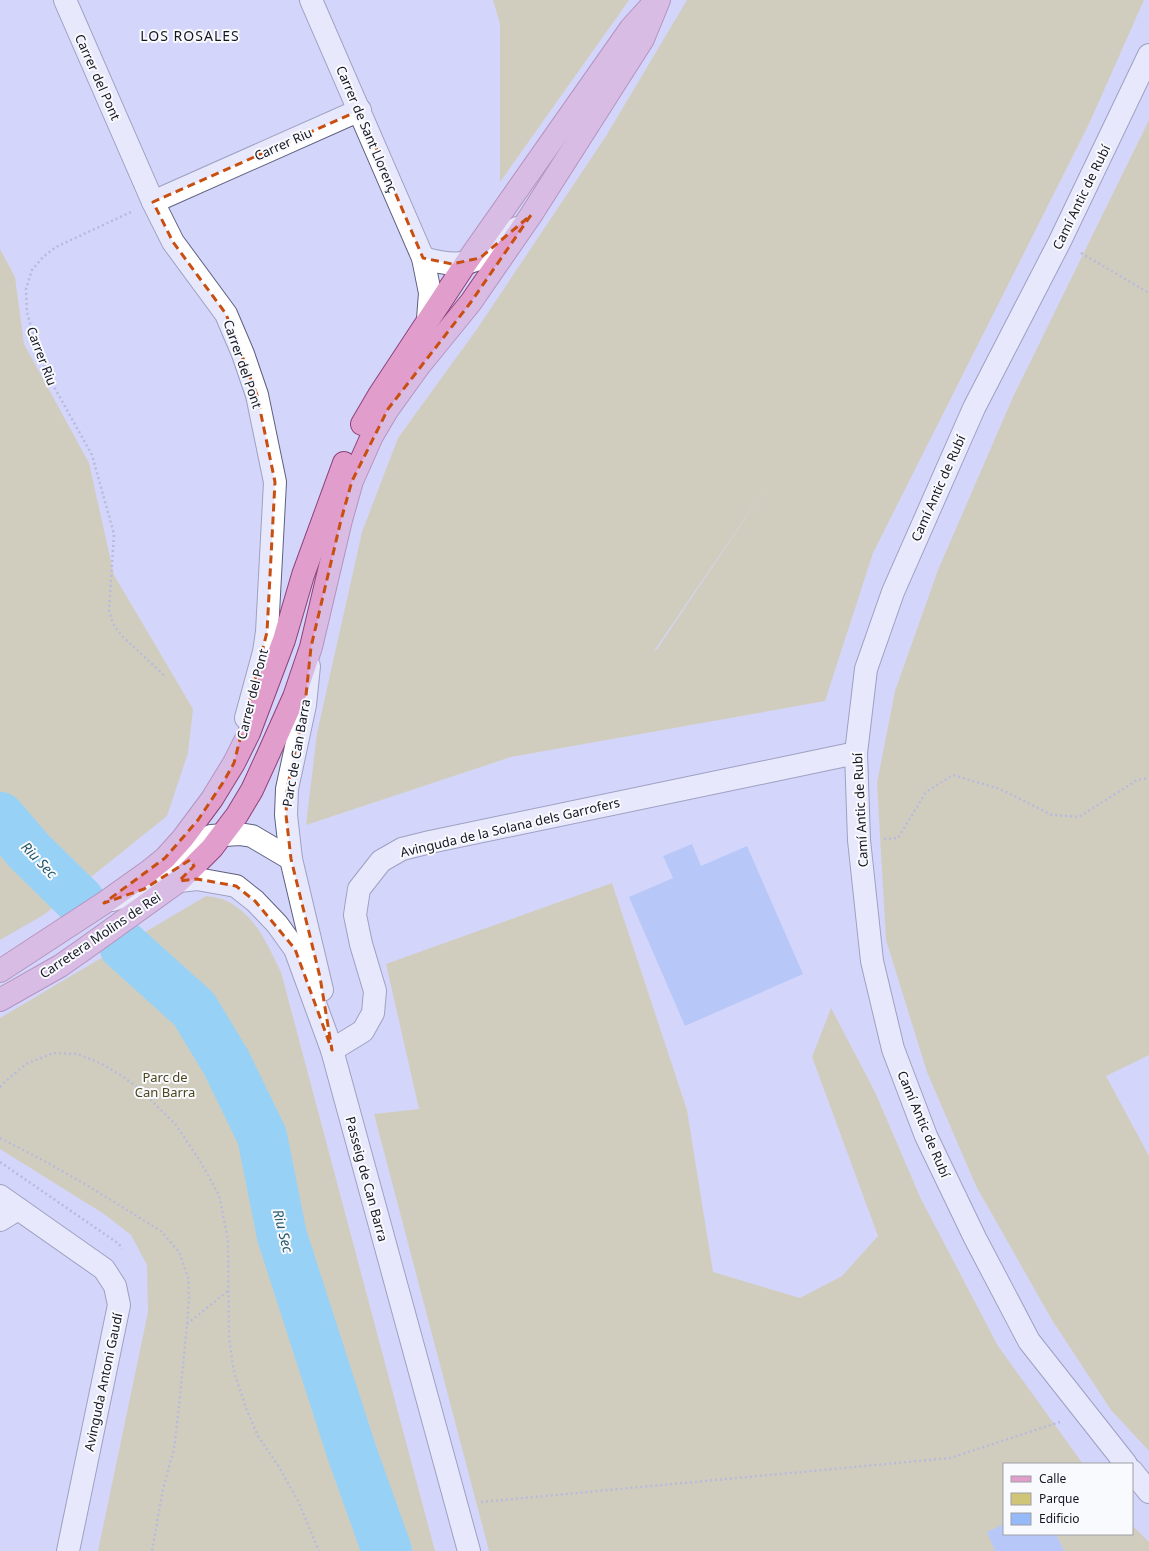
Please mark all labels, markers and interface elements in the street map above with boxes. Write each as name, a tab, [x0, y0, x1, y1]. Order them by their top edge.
district label: LOS ROSALES	[140, 26, 240, 45]
street label: Carrer del Pont	[71, 31, 125, 123]
street label: Carrer de Sant Llorenç	[332, 63, 402, 195]
street label: Carrer Riu	[251, 123, 315, 165]
street label: Camí Antic de Rubí	[1048, 141, 1114, 252]
street label: Carrer del Pont	[219, 317, 267, 411]
street label: Carrer Riu	[23, 324, 61, 388]
street label: Camí Antic de Rubí	[906, 431, 970, 544]
street label: Carrer del Pont	[232, 647, 272, 741]
street label: Parc de Can Barra	[278, 698, 314, 808]
street label: Camí Antic de Rubí	[848, 752, 872, 868]
street label: Avinguda de la Solana dels Garrofers	[398, 793, 622, 861]
water label: Riu Sec	[17, 837, 62, 882]
street label: Carretera Molins de Rei	[36, 888, 164, 982]
park label: Parc de Can Barra	[135, 1068, 195, 1101]
street label: Camí Antic de Rubí	[893, 1068, 955, 1181]
street label: Passeig de Can Barra	[342, 1114, 392, 1244]
water label: Riu Sec	[269, 1207, 298, 1255]
street label: Avinguda Antoni Gaudí	[80, 1311, 127, 1453]
legend	[1003, 1463, 1133, 1535]
text: Calle	[1039, 1470, 1067, 1487]
text: Parque	[1039, 1490, 1080, 1507]
text: Edificio	[1039, 1510, 1080, 1527]

